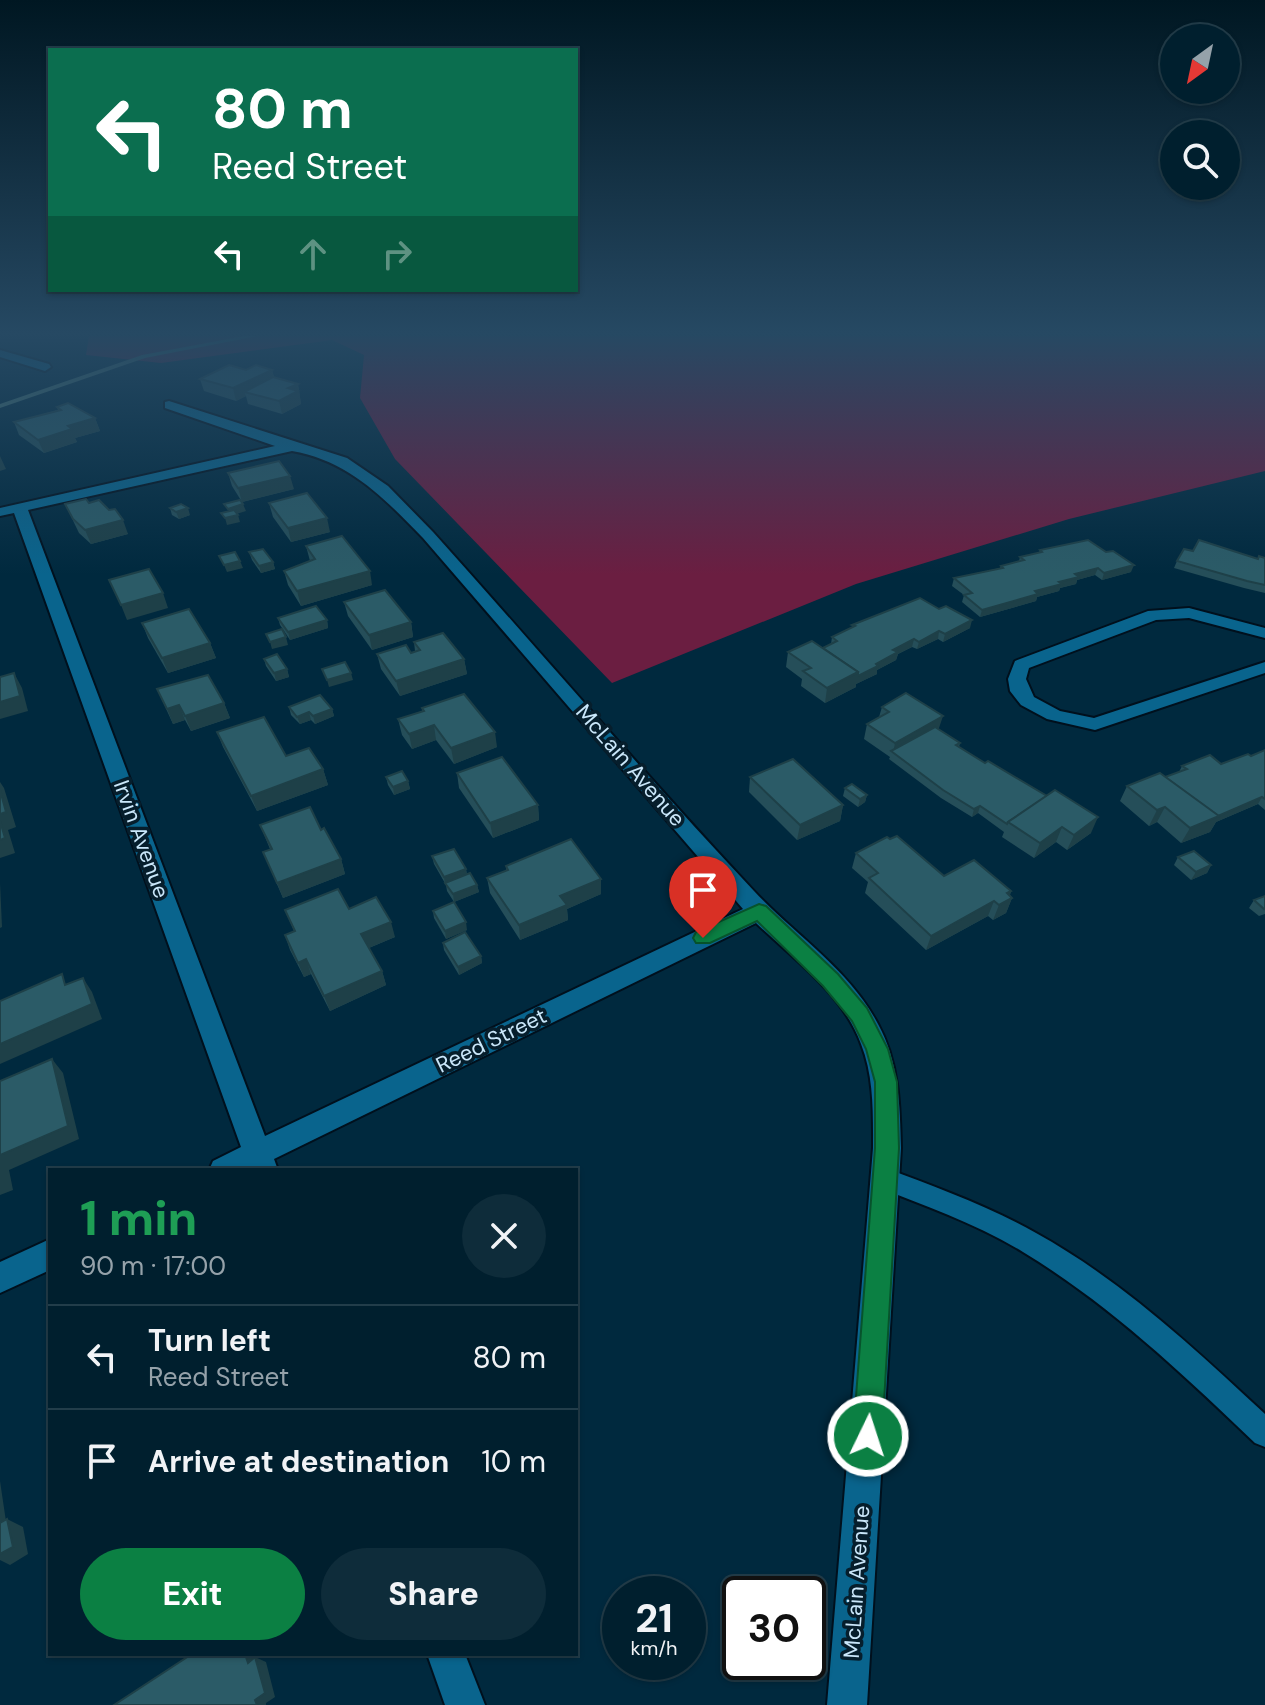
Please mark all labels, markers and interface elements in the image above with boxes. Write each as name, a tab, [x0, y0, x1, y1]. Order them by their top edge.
north arrow	[1160, 24, 1240, 104]
map controls	[1160, 24, 1240, 200]
text: 80 m	[212, 72, 353, 145]
icon: left	[80, 80, 184, 184]
button: search	[1160, 120, 1240, 200]
text: Reed Street	[212, 143, 407, 190]
icon: left	[207, 232, 251, 276]
icon: ahead	[291, 232, 335, 276]
icon: right	[375, 232, 419, 276]
street label: McLain Avenue	[569, 698, 692, 833]
street label: Irvin Avenue	[107, 776, 176, 902]
pin	[669, 856, 737, 938]
icon: arrive	[681, 868, 725, 912]
street label: Reed Street	[431, 1001, 551, 1080]
text: 1 min	[80, 1187, 197, 1250]
button: close	[462, 1194, 546, 1278]
text: 90 m · 17:00	[80, 1249, 226, 1283]
text: Turn left	[148, 1321, 271, 1360]
icon: left	[80, 1335, 124, 1379]
text: 80 m	[473, 1338, 546, 1377]
text: Reed Street	[148, 1360, 289, 1394]
position arrow	[826, 1394, 910, 1478]
icon: arrive	[80, 1439, 124, 1483]
text: Arrive at destination	[148, 1442, 449, 1481]
text: 10 m	[481, 1442, 546, 1481]
street label: McLain Avenue	[837, 1505, 876, 1659]
button: Exit	[80, 1548, 305, 1640]
button: Share	[321, 1548, 546, 1640]
speed limit sign: 30	[722, 1576, 826, 1680]
text: 21	[635, 1592, 673, 1644]
text: km/h	[630, 1635, 678, 1661]

